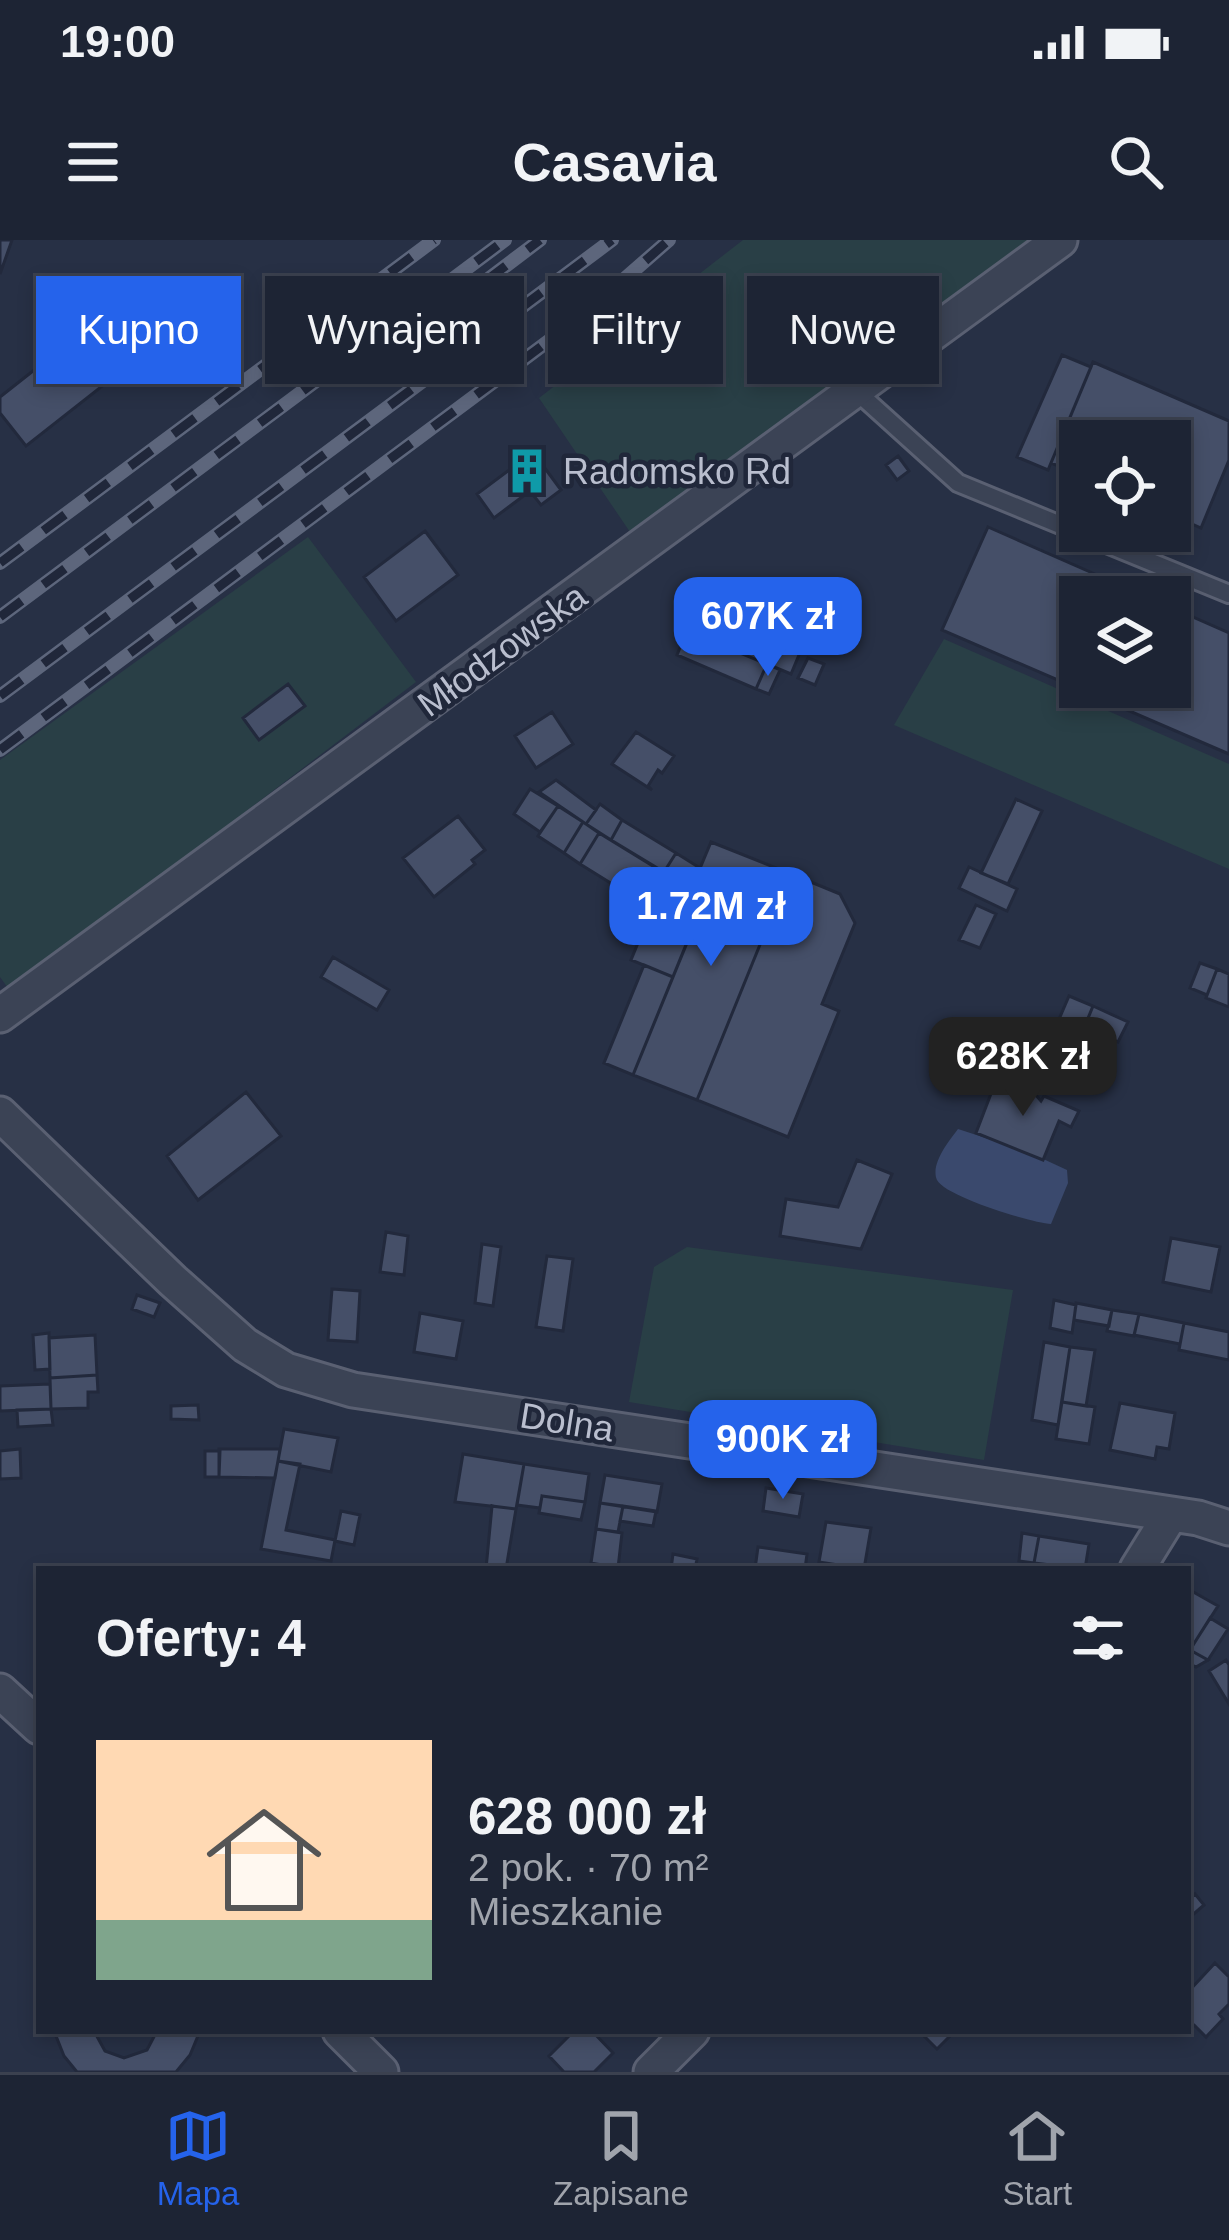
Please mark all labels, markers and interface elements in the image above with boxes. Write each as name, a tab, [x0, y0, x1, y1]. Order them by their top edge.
text: 19:00	[60, 16, 175, 67]
icon: menu	[60, 129, 126, 195]
icon: search	[1103, 129, 1169, 195]
text: Casavia	[512, 132, 717, 192]
chip: Kupno	[36, 276, 241, 384]
chip: Wynajem	[265, 276, 524, 384]
chip: Filtry	[548, 276, 723, 384]
chip: Nowe	[747, 276, 939, 384]
map controls	[1059, 420, 1191, 708]
button: locate	[1059, 420, 1191, 552]
building icon: Radomsko Rd	[502, 446, 552, 496]
place label: Radomsko Rd	[563, 451, 791, 492]
street label: Młodzowska	[410, 575, 595, 725]
button: layers	[1059, 576, 1191, 708]
pin: 607K zł	[657, 577, 879, 679]
text: 607K zł	[701, 594, 835, 637]
pin: 1.72M zł	[587, 867, 835, 969]
text: 1.72M zł	[636, 884, 786, 927]
pin: 628K zł	[912, 1017, 1134, 1119]
text: 628K zł	[956, 1034, 1090, 1077]
street label: Dolna	[517, 1394, 618, 1450]
pin: 900K zł	[672, 1400, 894, 1502]
text: 900K zł	[716, 1417, 850, 1460]
icon: filters	[1065, 1605, 1131, 1671]
text: Oferty: 4	[96, 1610, 306, 1667]
icon: home	[192, 1788, 336, 1932]
text: 628 000 zł	[468, 1788, 706, 1845]
text: 2 pok. · 70 m²	[468, 1846, 709, 1889]
text: Mieszkanie	[468, 1890, 663, 1933]
tab: Mapa	[157, 2103, 239, 2213]
tab: Zapisane	[553, 2103, 689, 2213]
tab: Start	[1002, 2103, 1072, 2213]

